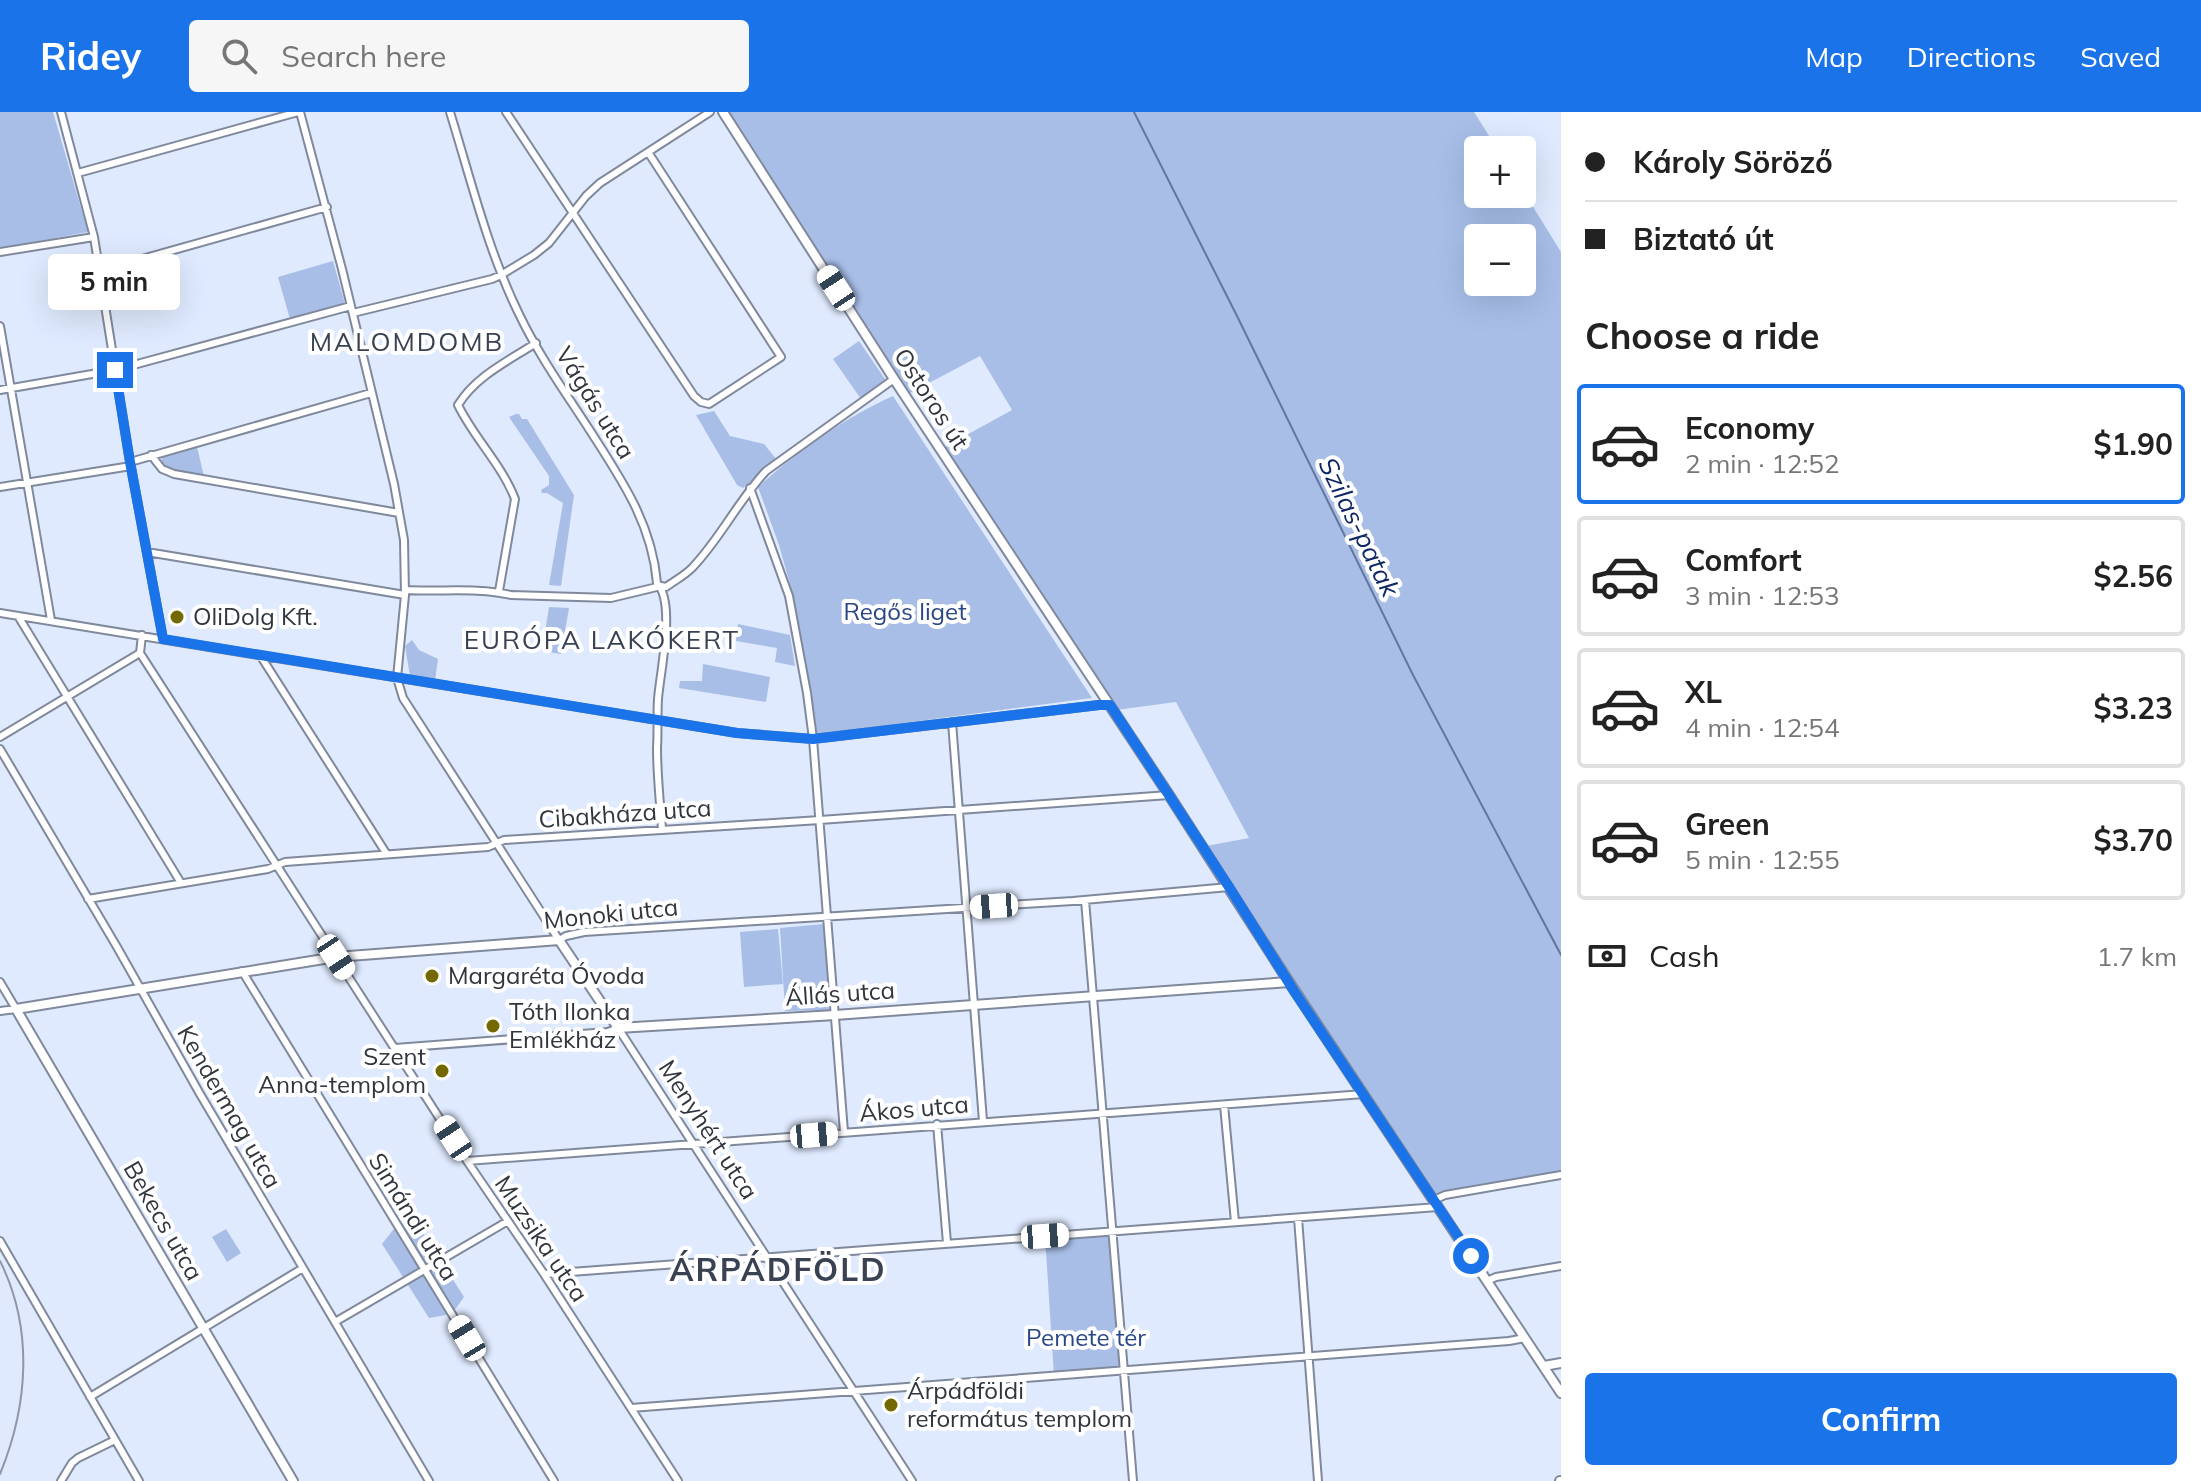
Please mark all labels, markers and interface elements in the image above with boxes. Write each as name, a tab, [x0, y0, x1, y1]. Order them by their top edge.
search box	[189, 20, 749, 92]
text: Ridey	[40, 32, 141, 80]
icon: search	[217, 34, 261, 78]
text: Search here	[281, 37, 446, 75]
text: Map	[1805, 39, 1863, 74]
text: Directions	[1907, 39, 2036, 74]
text: Saved	[2080, 39, 2161, 74]
map controls	[1464, 136, 1536, 296]
button: +	[1464, 136, 1536, 208]
text: Károly Söröző	[1633, 143, 1833, 181]
text: Biztató út	[1633, 220, 1774, 258]
button: −	[1464, 224, 1536, 296]
callout: 5 min	[49, 254, 181, 310]
car	[813, 261, 859, 315]
text: 5 min	[80, 265, 148, 298]
text: Choose a ride	[1585, 313, 1819, 358]
district label: MALOMDOMB	[310, 325, 504, 358]
street label: Vágás utca	[550, 341, 642, 464]
street label: Ostoros út	[888, 342, 976, 455]
route end	[97, 352, 133, 388]
icon: car	[1589, 408, 1661, 480]
text: Economy	[1685, 409, 1814, 447]
text: $1.90	[2094, 425, 2173, 463]
text: 2 min · 12:52	[1685, 447, 1840, 480]
water label: Szilas-patak	[1312, 452, 1408, 602]
icon: car	[1589, 540, 1661, 612]
text: Comfort	[1685, 541, 1802, 579]
text: $2.56	[2094, 557, 2173, 595]
text: 3 min · 12:53	[1685, 579, 1840, 612]
park label: Regős liget	[843, 596, 967, 626]
place label: OliDolg Kft.	[193, 601, 318, 631]
marker: OliDolg Kft.	[168, 608, 186, 626]
district label: EURÓPA LAKÓKERT	[464, 623, 740, 656]
icon: car	[1589, 672, 1661, 744]
text: XL	[1685, 673, 1722, 711]
text: $3.23	[2094, 689, 2173, 727]
text: 4 min · 12:54	[1685, 711, 1840, 744]
street label: Cibakháza utca	[538, 792, 712, 834]
icon: car	[1589, 804, 1661, 876]
text: Green	[1685, 805, 1770, 843]
text: $3.70	[2094, 821, 2173, 859]
text: 5 min · 12:55	[1685, 843, 1840, 876]
street label: Monoki utca	[542, 891, 679, 935]
car	[969, 892, 1019, 920]
car	[313, 930, 359, 984]
icon: cash	[1585, 934, 1629, 978]
text: Cash	[1649, 937, 1720, 975]
text: 1.7 km	[2097, 940, 2177, 973]
place label: Margaréta Óvoda	[448, 960, 645, 990]
marker: Margaréta Óvoda	[423, 967, 441, 985]
street label: Állás utca	[784, 974, 896, 1012]
place label: Tóth Ilonka Emlékház	[509, 996, 630, 1054]
marker: Tóth Ilonka Emlékház	[484, 1017, 502, 1035]
street label: Kendermag utca	[171, 1020, 289, 1193]
place label: Szent Anna-templom	[258, 1041, 426, 1099]
street label: Menyhért utca	[653, 1054, 765, 1205]
marker: Szent Anna-templom	[433, 1062, 451, 1080]
street label: Ákos utca	[858, 1088, 970, 1128]
car	[430, 1111, 476, 1165]
car	[789, 1121, 839, 1149]
street label: Simándi utca	[363, 1147, 465, 1286]
street label: Bekecs utca	[118, 1155, 210, 1286]
street label: Muzsika utca	[489, 1170, 595, 1307]
car	[1020, 1222, 1070, 1250]
route start	[1453, 1238, 1489, 1274]
district label: ÁRPÁDFÖLD	[669, 1249, 887, 1289]
car	[444, 1311, 490, 1365]
park label: Pemete tér	[1026, 1322, 1146, 1352]
button: Confirm	[1585, 1373, 2177, 1465]
place label: Árpádföldi református templom	[907, 1375, 1132, 1433]
marker: Árpádföldi református templom	[882, 1396, 900, 1414]

